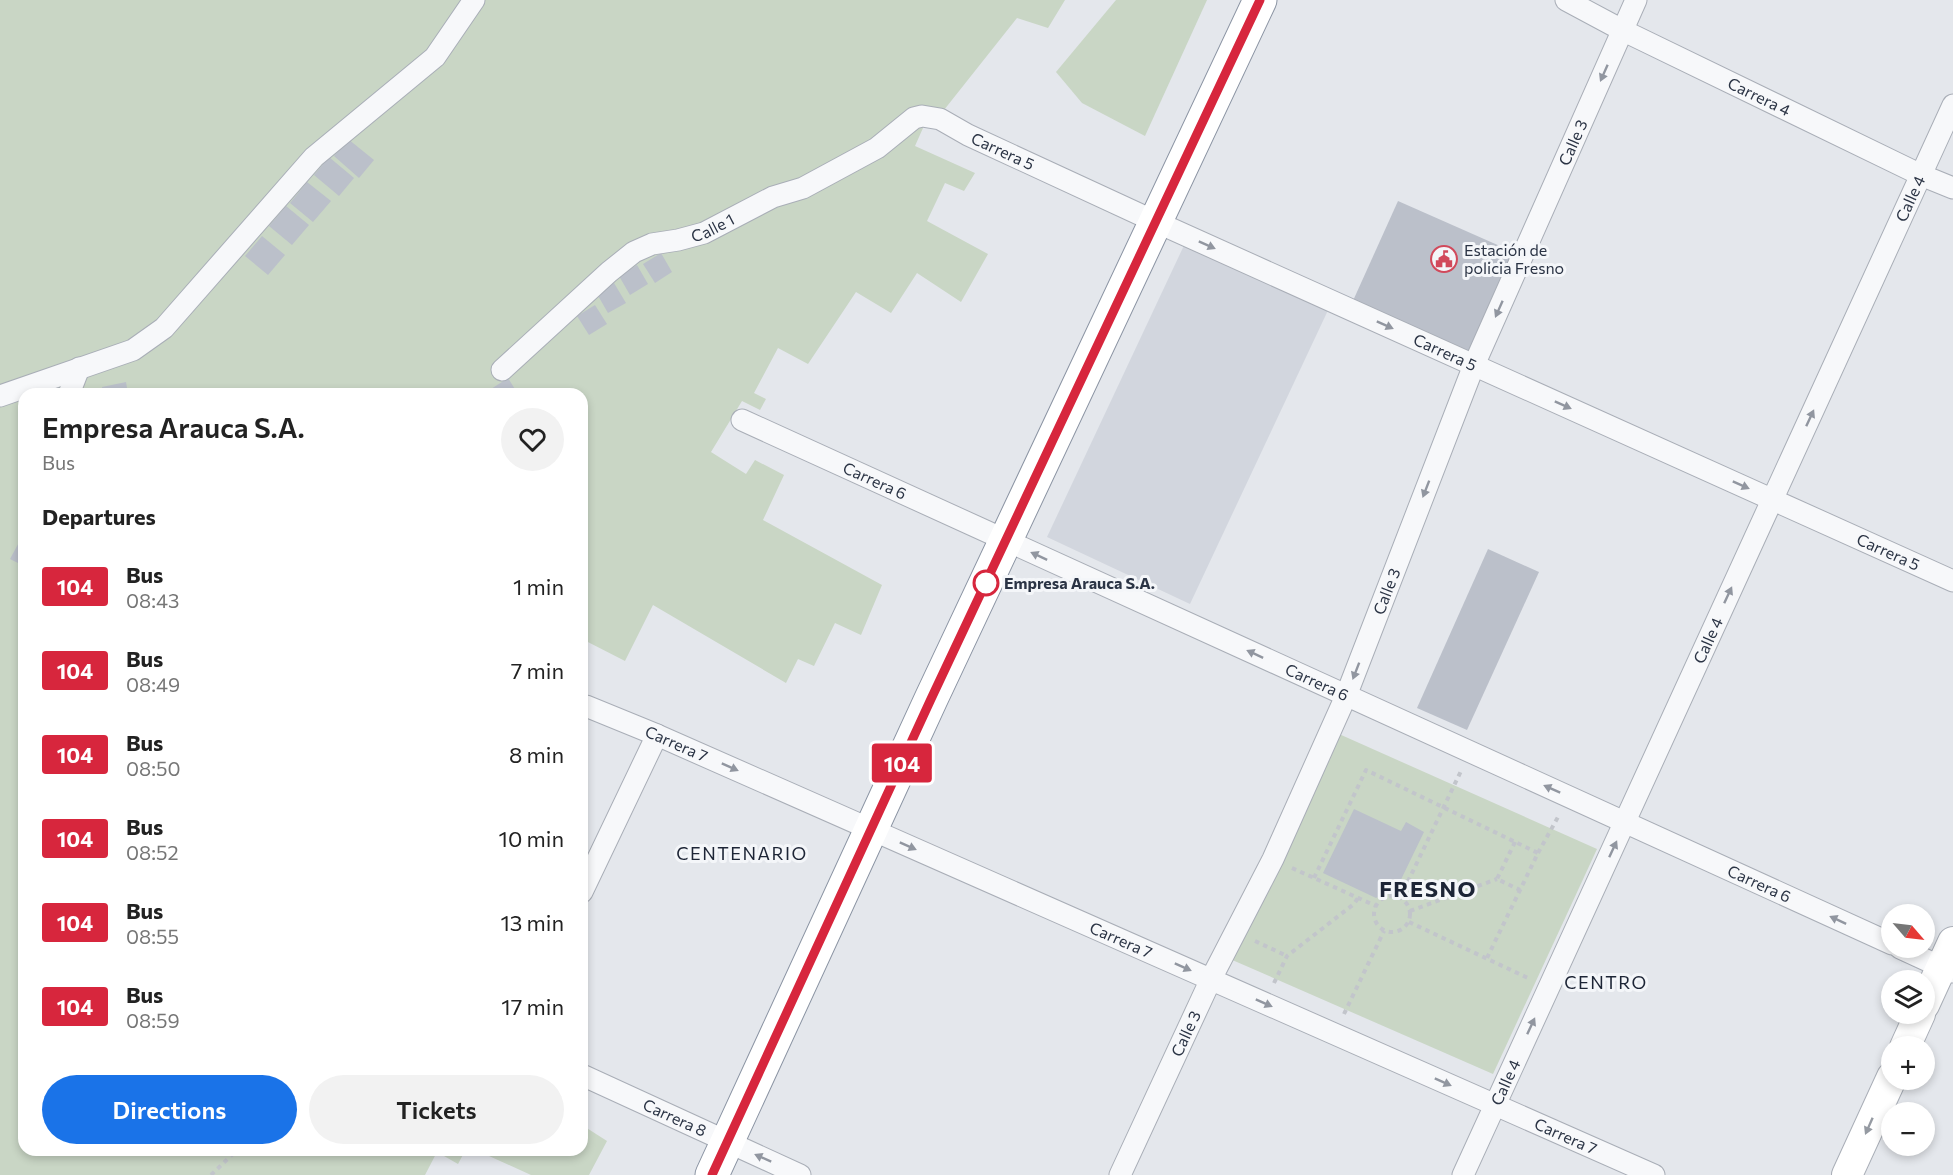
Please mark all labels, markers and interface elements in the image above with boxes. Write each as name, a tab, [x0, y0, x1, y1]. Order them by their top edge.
one-way arrow	[1599, 64, 1608, 81]
street label: Carrera 4	[1725, 73, 1794, 120]
street label: Calle 3	[1554, 117, 1591, 168]
street label: Carrera 5	[968, 128, 1037, 173]
street label: Calle 4	[1891, 172, 1929, 224]
street label: Calle 1	[689, 209, 737, 245]
place label: Estación de policia Fresno	[1464, 240, 1564, 277]
one-way arrow	[1199, 241, 1216, 250]
public building icon: Estación de policia Fresno	[1429, 244, 1459, 274]
one-way arrow	[1494, 300, 1504, 318]
one-way arrow	[1377, 321, 1394, 330]
street label: Carrera 5	[1411, 329, 1480, 374]
one-way arrow	[1554, 401, 1572, 411]
button: heart	[501, 408, 564, 471]
one-way arrow	[1805, 409, 1814, 426]
text: Empresa Arauca S.A.	[42, 410, 305, 444]
text: Bus	[42, 450, 75, 474]
street label: Carrera 6	[840, 457, 910, 503]
one-way arrow	[1421, 480, 1430, 498]
one-way arrow	[1732, 481, 1749, 490]
text: Departures	[42, 503, 156, 530]
street label: Carrera 5	[1854, 529, 1923, 574]
one-way arrow	[1031, 551, 1048, 560]
text: Bus	[126, 561, 163, 588]
street label: Calle 3	[1368, 565, 1404, 617]
marker: Empresa Arauca S.A.	[973, 570, 999, 596]
text: 1 min	[513, 573, 564, 600]
place label: Empresa Arauca S.A.	[1004, 573, 1155, 592]
text: 104	[57, 574, 93, 599]
one-way arrow	[1724, 587, 1733, 604]
text: 08:43	[126, 588, 179, 612]
street label: Calle 4	[1689, 614, 1726, 666]
text: Bus	[126, 645, 163, 672]
one-way arrow	[1246, 649, 1264, 658]
text: 7 min	[511, 657, 564, 684]
text: 104	[57, 658, 93, 683]
street label: Carrera 6	[1283, 659, 1352, 704]
one-way arrow	[1351, 662, 1360, 680]
text: 08:49	[126, 672, 180, 696]
street label: Carrera 7	[643, 721, 711, 765]
text: Bus	[126, 729, 163, 756]
text: 8 min	[509, 741, 564, 768]
text: 104	[57, 742, 93, 767]
line badge: 104	[868, 744, 936, 783]
text: 104	[884, 751, 920, 776]
text: 08:50	[126, 756, 180, 780]
one-way arrow	[721, 763, 738, 772]
one-way arrow	[1544, 785, 1561, 794]
text: Bus	[126, 813, 163, 840]
text: 10 min	[499, 825, 564, 852]
text: 104	[57, 826, 93, 851]
text: 08:52	[126, 840, 179, 864]
one-way arrow	[1608, 840, 1618, 858]
district label: CENTENARIO	[676, 842, 808, 864]
one-way arrow	[899, 842, 917, 851]
street label: Carrera 6	[1725, 860, 1794, 906]
district label: FRESNO	[1379, 875, 1477, 902]
text: Bus	[126, 897, 163, 924]
north arrow	[1881, 904, 1935, 958]
map controls	[1881, 904, 1935, 1156]
text: 13 min	[500, 909, 564, 936]
text: 104	[57, 910, 93, 935]
one-way arrow	[1830, 915, 1847, 924]
street label: Carrera 7	[1087, 917, 1156, 961]
text: 08:55	[126, 924, 179, 948]
one-way arrow	[1174, 962, 1192, 972]
button: layers	[1881, 970, 1935, 1024]
district label: CENTRO	[1564, 971, 1648, 993]
text: Bus	[126, 981, 163, 1008]
text: 17 min	[501, 993, 564, 1020]
text: 104	[57, 994, 93, 1019]
one-way arrow	[1256, 998, 1274, 1008]
street label: Calle 3	[1166, 1007, 1204, 1059]
text: 08:59	[126, 1008, 180, 1032]
one-way arrow	[1527, 1018, 1536, 1035]
button: +	[1881, 1036, 1935, 1090]
street label: Calle 4	[1486, 1056, 1524, 1108]
button: Directions	[42, 1075, 297, 1144]
button: Tickets	[309, 1075, 564, 1144]
one-way arrow	[1434, 1077, 1451, 1086]
street label: Carrera 8	[640, 1094, 710, 1140]
button: −	[1881, 1102, 1935, 1156]
street label: Carrera 7	[1532, 1113, 1600, 1158]
one-way arrow	[1864, 1117, 1874, 1135]
one-way arrow	[755, 1154, 772, 1163]

